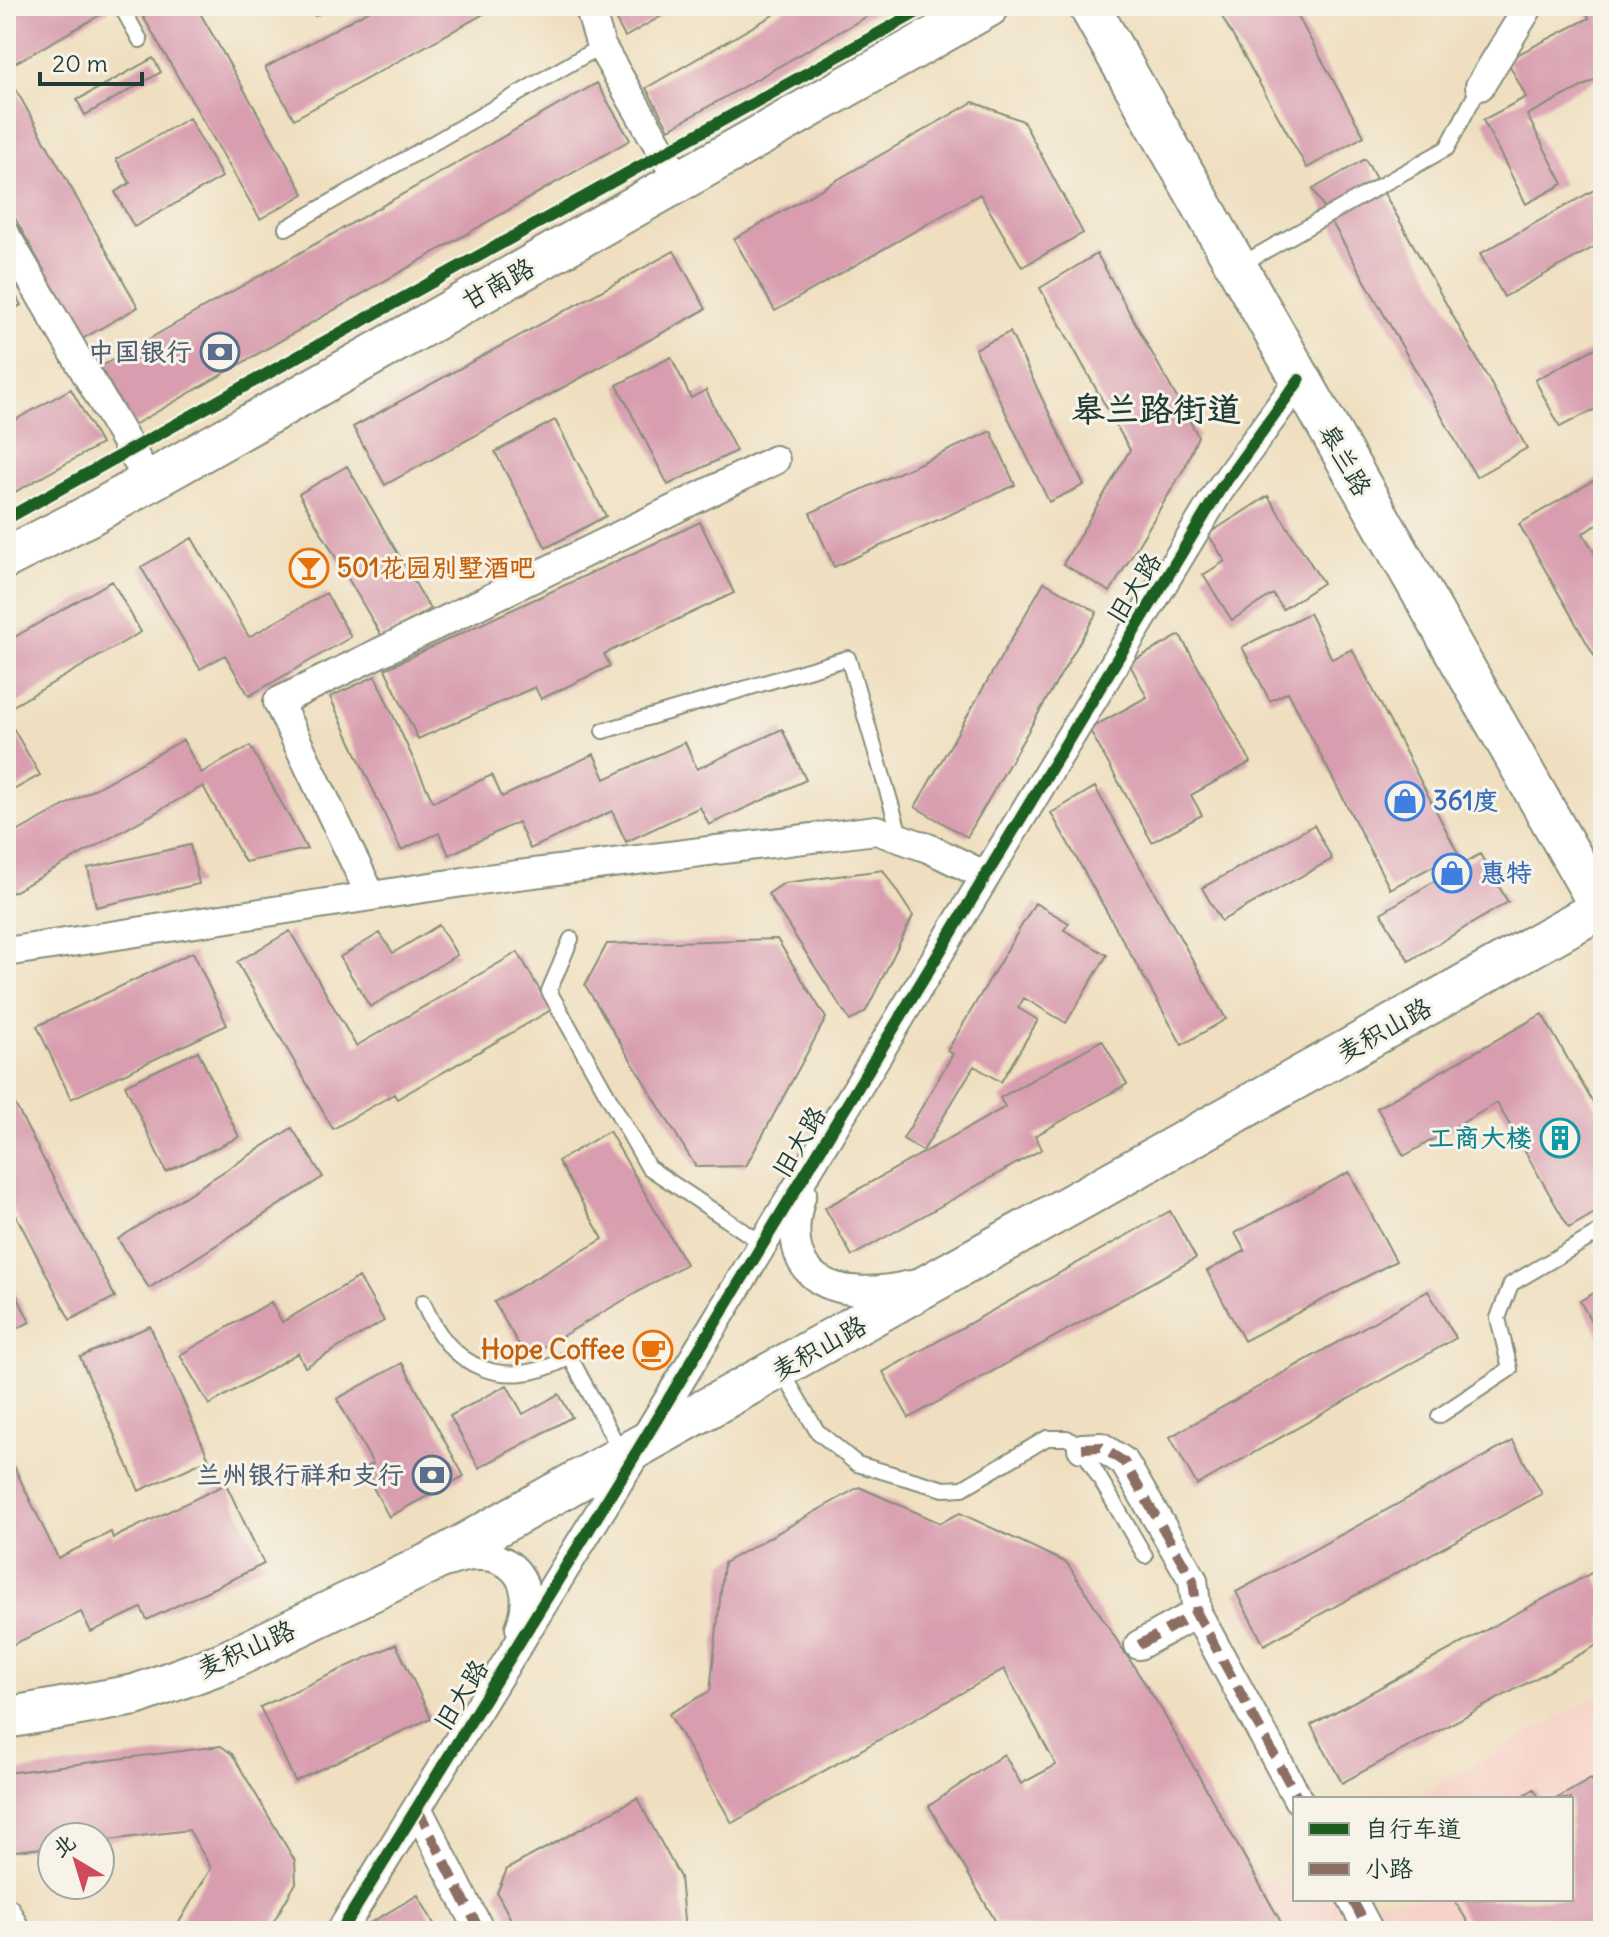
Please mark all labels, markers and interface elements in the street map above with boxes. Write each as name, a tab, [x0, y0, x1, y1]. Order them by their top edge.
scale bar	[40, 36, 142, 86]
text: 20 m	[52, 48, 108, 78]
street label: 甘南路	[456, 250, 540, 317]
bank icon: 中国银行	[199, 331, 241, 373]
place label: 中国银行	[88, 335, 192, 368]
district label: 皋兰路街道	[1071, 387, 1241, 430]
street label: 皋兰路	[1312, 418, 1379, 502]
street label: 旧大路	[1099, 546, 1168, 630]
bar icon: 501花园别墅酒吧	[288, 547, 330, 589]
place label: 501花园别墅酒吧	[337, 551, 535, 584]
shop icon: 361度	[1384, 780, 1426, 822]
place label: 361度	[1433, 784, 1499, 817]
shop icon: 惠特	[1431, 852, 1473, 894]
place label: 惠特	[1480, 856, 1532, 889]
street label: 麦积山路	[1330, 990, 1437, 1069]
street label: 旧大路	[764, 1100, 833, 1184]
building icon: 工商大楼	[1539, 1117, 1581, 1159]
place label: 工商大楼	[1428, 1121, 1532, 1154]
street label: 麦积山路	[765, 1308, 872, 1387]
cafe icon: Hope Coffee	[632, 1329, 674, 1371]
place label: Hope Coffee	[481, 1333, 625, 1366]
bank icon: 兰州银行祥和支行	[411, 1454, 453, 1496]
place label: 兰州银行祥和支行	[196, 1458, 404, 1491]
street label: 麦积山路	[192, 1612, 300, 1685]
street label: 旧大路	[426, 1653, 495, 1737]
legend	[1293, 1797, 1573, 1901]
text: 自行车道	[1365, 1813, 1461, 1843]
north arrow	[36, 1821, 116, 1901]
text: 北	[46, 1827, 81, 1863]
text: 小路	[1365, 1853, 1413, 1883]

